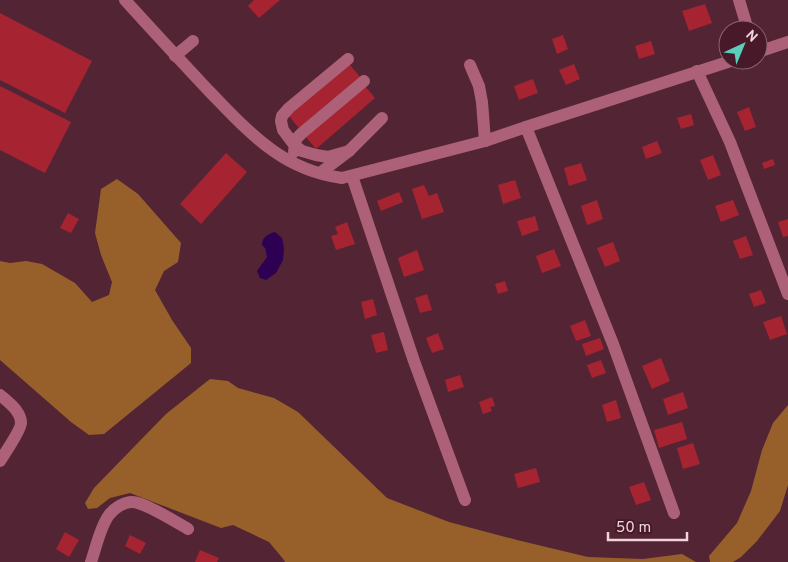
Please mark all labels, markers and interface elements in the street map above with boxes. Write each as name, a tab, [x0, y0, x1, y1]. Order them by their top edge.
north arrow	[718, 20, 768, 70]
text: N	[741, 27, 761, 46]
scale bar	[608, 510, 687, 542]
text: 50 m	[616, 519, 651, 538]

